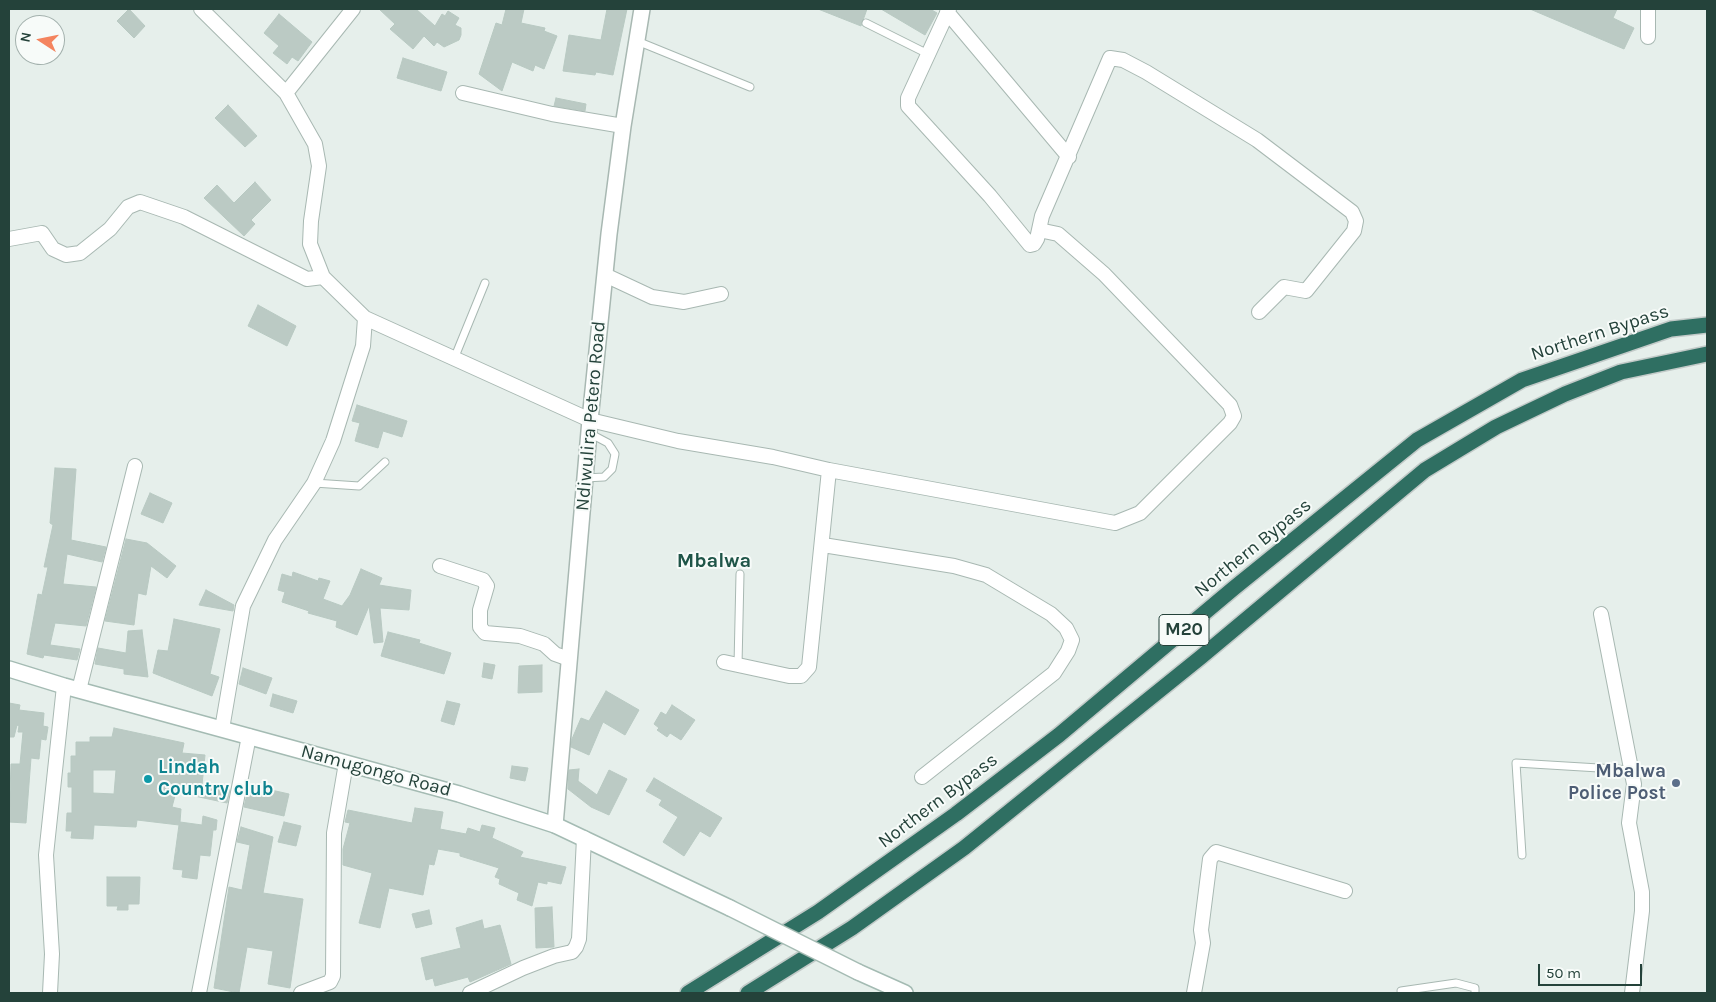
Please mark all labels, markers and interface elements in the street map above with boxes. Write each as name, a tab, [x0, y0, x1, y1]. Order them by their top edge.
north arrow	[15, 15, 65, 65]
text: N	[16, 31, 35, 44]
street label: Northern Bypass	[1528, 300, 1672, 366]
street label: Ndiwulira Petero Road	[571, 320, 611, 512]
street label: Northern Bypass	[1190, 494, 1316, 602]
district label: Mbalwa	[677, 549, 751, 573]
road number: M20	[1159, 614, 1209, 646]
street label: Namugongo Road	[298, 740, 454, 802]
street label: Northern Bypass	[874, 749, 1002, 853]
place label: Lindah Country club	[158, 757, 273, 801]
place label: Mbalwa Police Post	[1568, 761, 1666, 805]
marker: Lindah Country club	[142, 773, 154, 785]
marker: Mbalwa Police Post	[1670, 777, 1682, 789]
scale bar	[1541, 954, 1645, 986]
text: 50 m	[1546, 964, 1581, 982]

